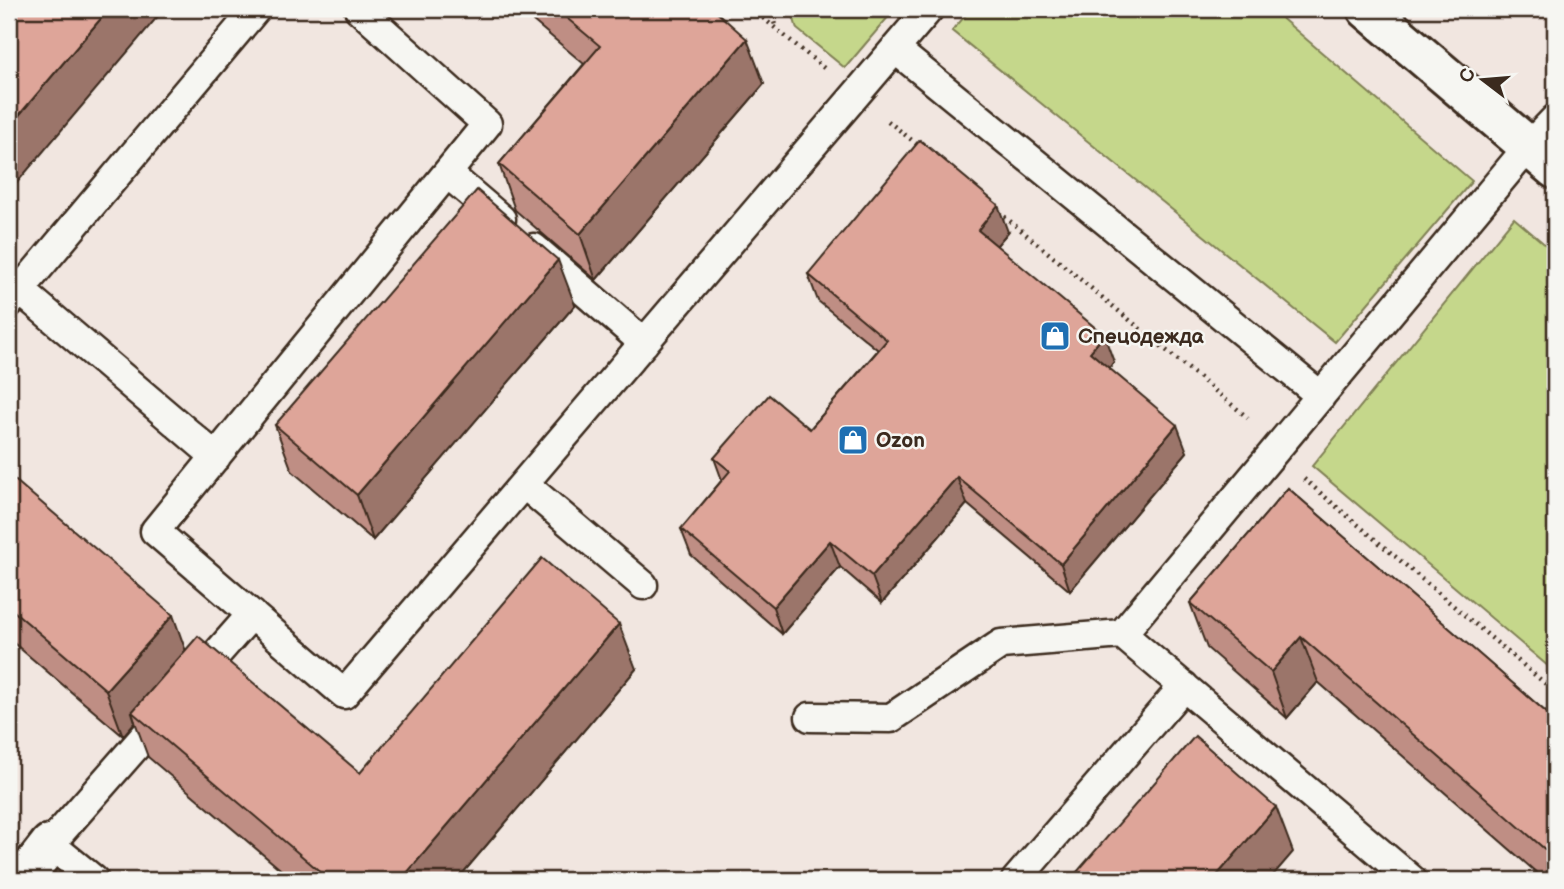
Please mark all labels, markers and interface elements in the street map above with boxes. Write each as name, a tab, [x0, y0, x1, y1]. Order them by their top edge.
north arrow	[1448, 46, 1518, 116]
text: С	[1455, 66, 1481, 85]
shop icon: Спецодежда	[1038, 319, 1072, 353]
place label: Спецодежда	[1078, 324, 1204, 349]
shop icon: Ozon	[836, 423, 870, 457]
place label: Ozon	[876, 428, 925, 453]

